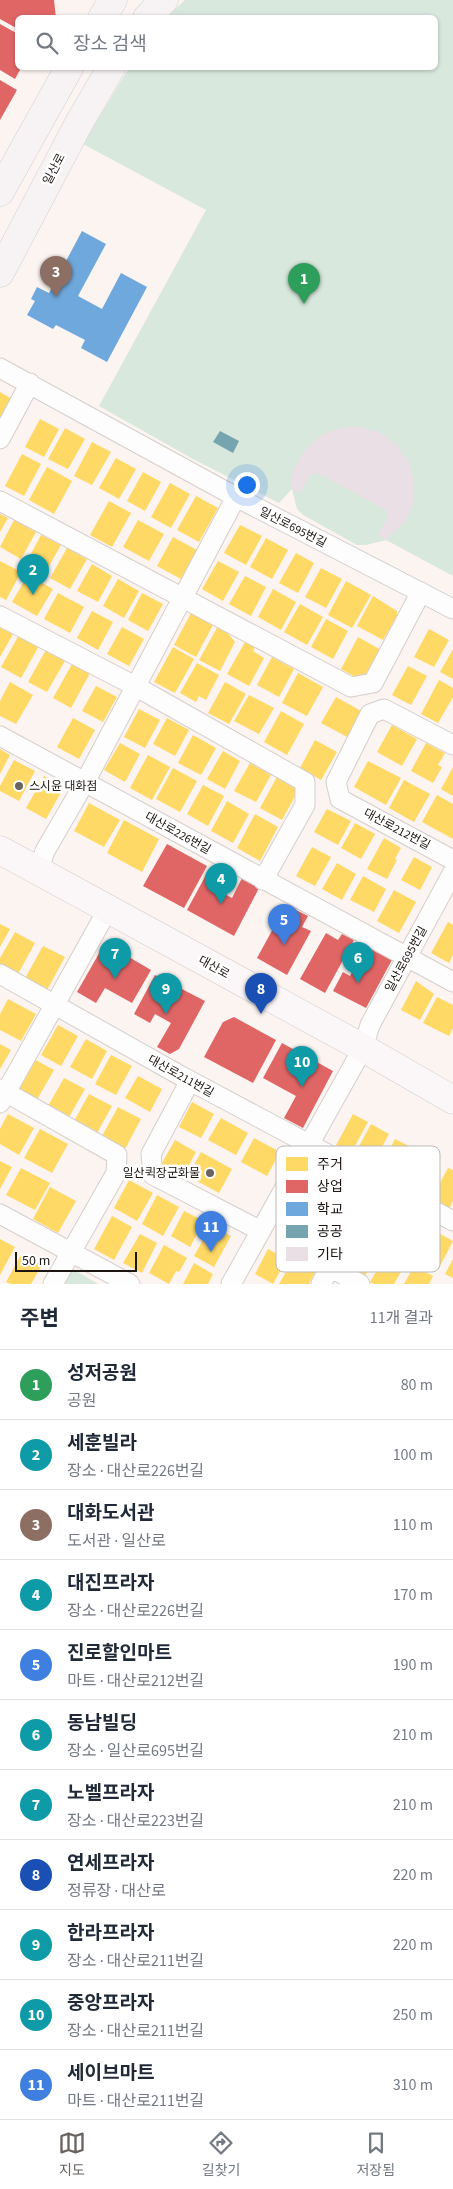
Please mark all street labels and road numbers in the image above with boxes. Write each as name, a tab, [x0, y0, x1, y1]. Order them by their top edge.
street label: 일산로	[39, 151, 70, 188]
street label: 일산로695번길	[256, 503, 329, 552]
street label: 대산로212번길	[361, 805, 433, 854]
street label: 대산로226번길	[142, 808, 214, 859]
street label: 일산로695번길	[381, 923, 432, 995]
street label: 대산로	[195, 952, 232, 983]
street label: 대산로211번길	[145, 1051, 217, 1102]

